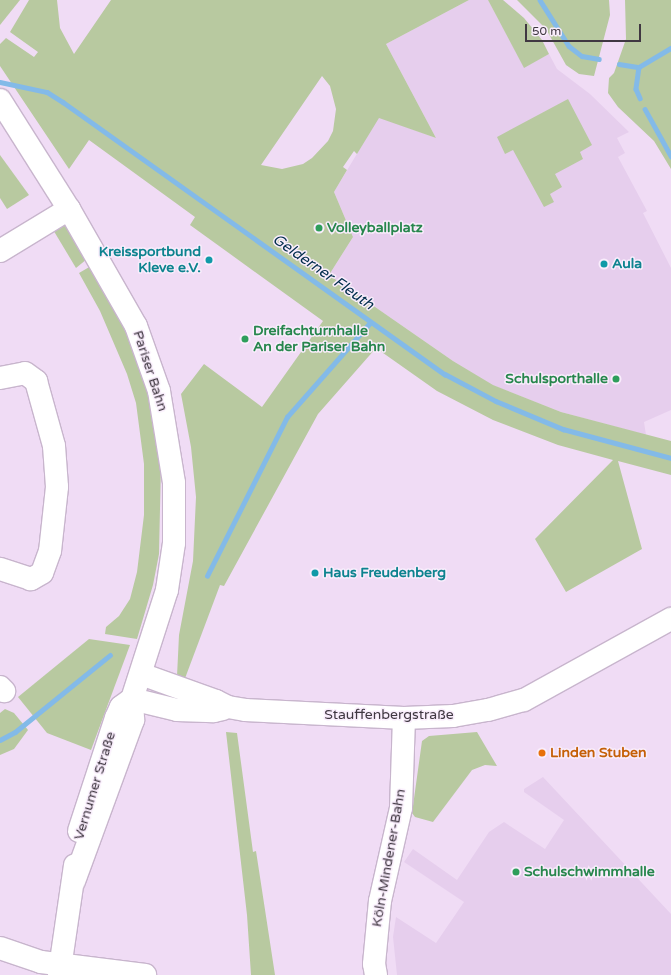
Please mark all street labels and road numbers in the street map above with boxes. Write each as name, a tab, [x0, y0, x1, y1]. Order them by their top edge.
street label: Pariser Bahn	[129, 328, 171, 414]
street label: Stauffenbergstraße	[324, 707, 454, 723]
street label: Vernumer Straße	[71, 730, 119, 842]
street label: Köln-Mindener-Bahn	[369, 788, 409, 928]

